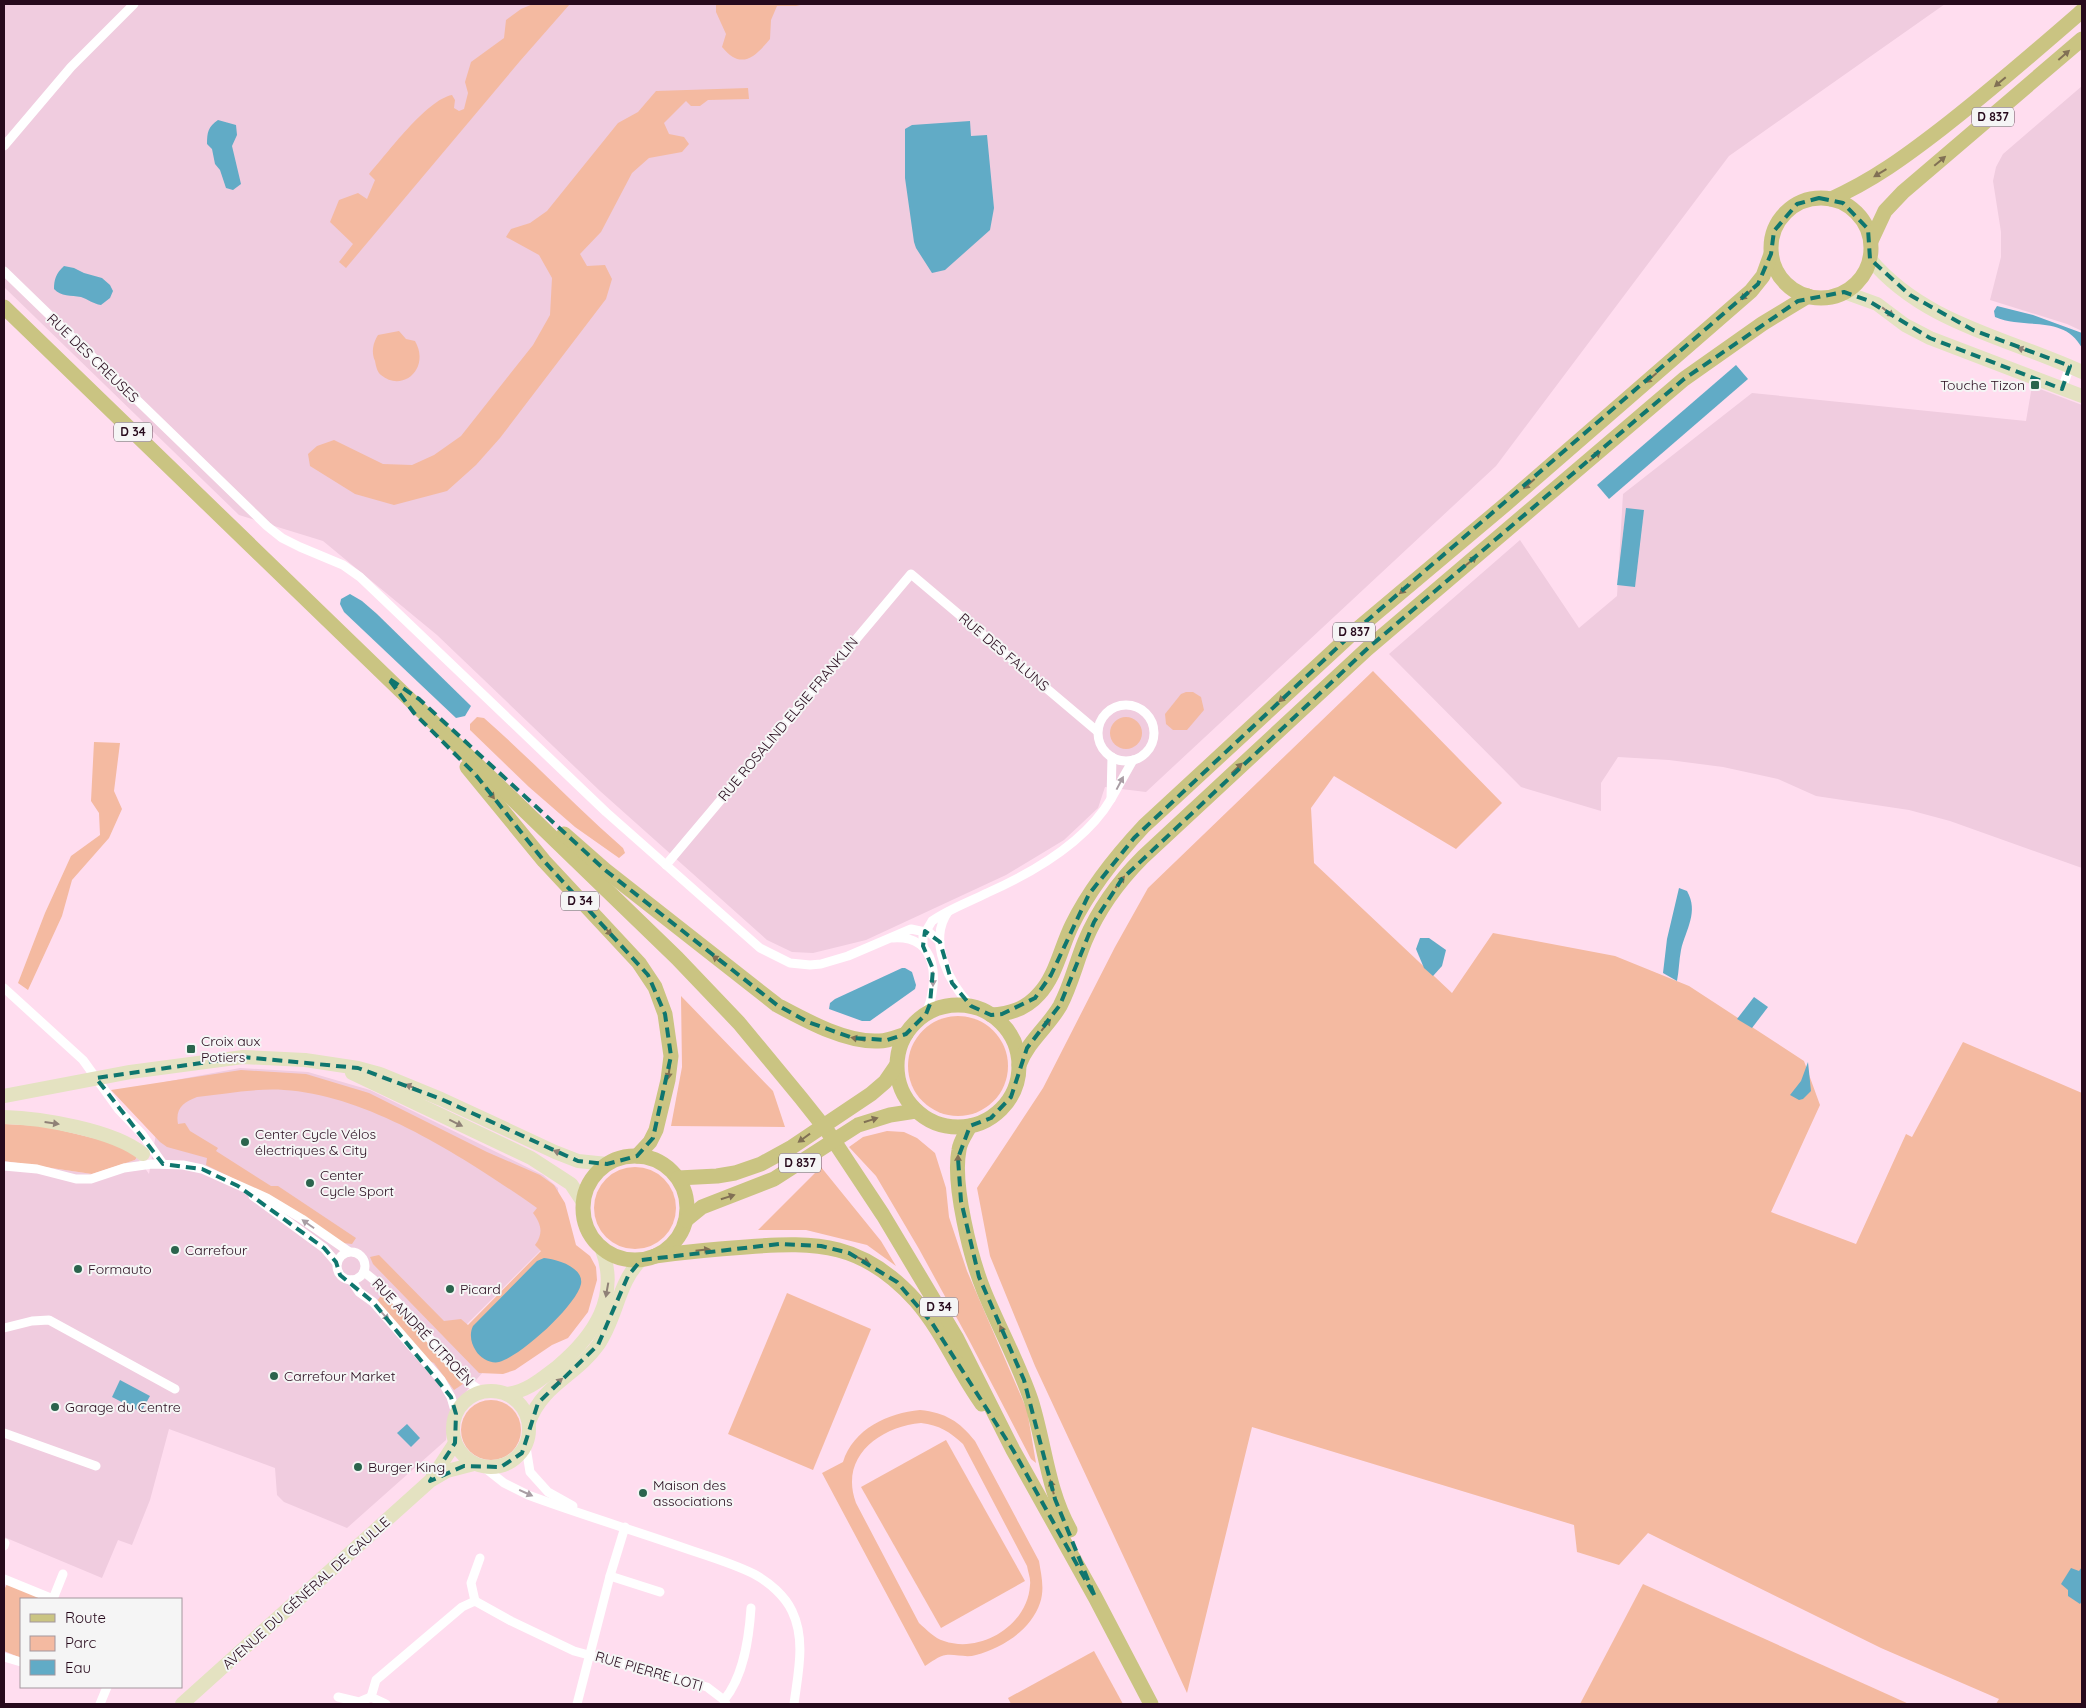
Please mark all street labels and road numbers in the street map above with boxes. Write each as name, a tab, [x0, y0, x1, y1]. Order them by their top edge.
road number: D 837	[1972, 108, 2014, 126]
street label: RUE DES CREUSES	[43, 310, 143, 407]
road number: D 34	[114, 422, 152, 442]
street label: RUE DES FALUNS	[955, 609, 1053, 695]
road number: D 837	[1333, 622, 1375, 642]
street label: RUE ROSALIND ELSIE FRANKLIN	[714, 633, 862, 805]
road number: D 34	[561, 891, 599, 910]
road number: D 837	[779, 1154, 821, 1172]
street label: RUE ANDRÉ CITROËN	[368, 1274, 478, 1390]
road number: D 34	[920, 1298, 958, 1316]
street label: AVENUE DU GÉNÉRAL DE GAULLE	[218, 1513, 394, 1673]
street label: RUE PIERRE LOTI	[593, 1647, 705, 1695]

